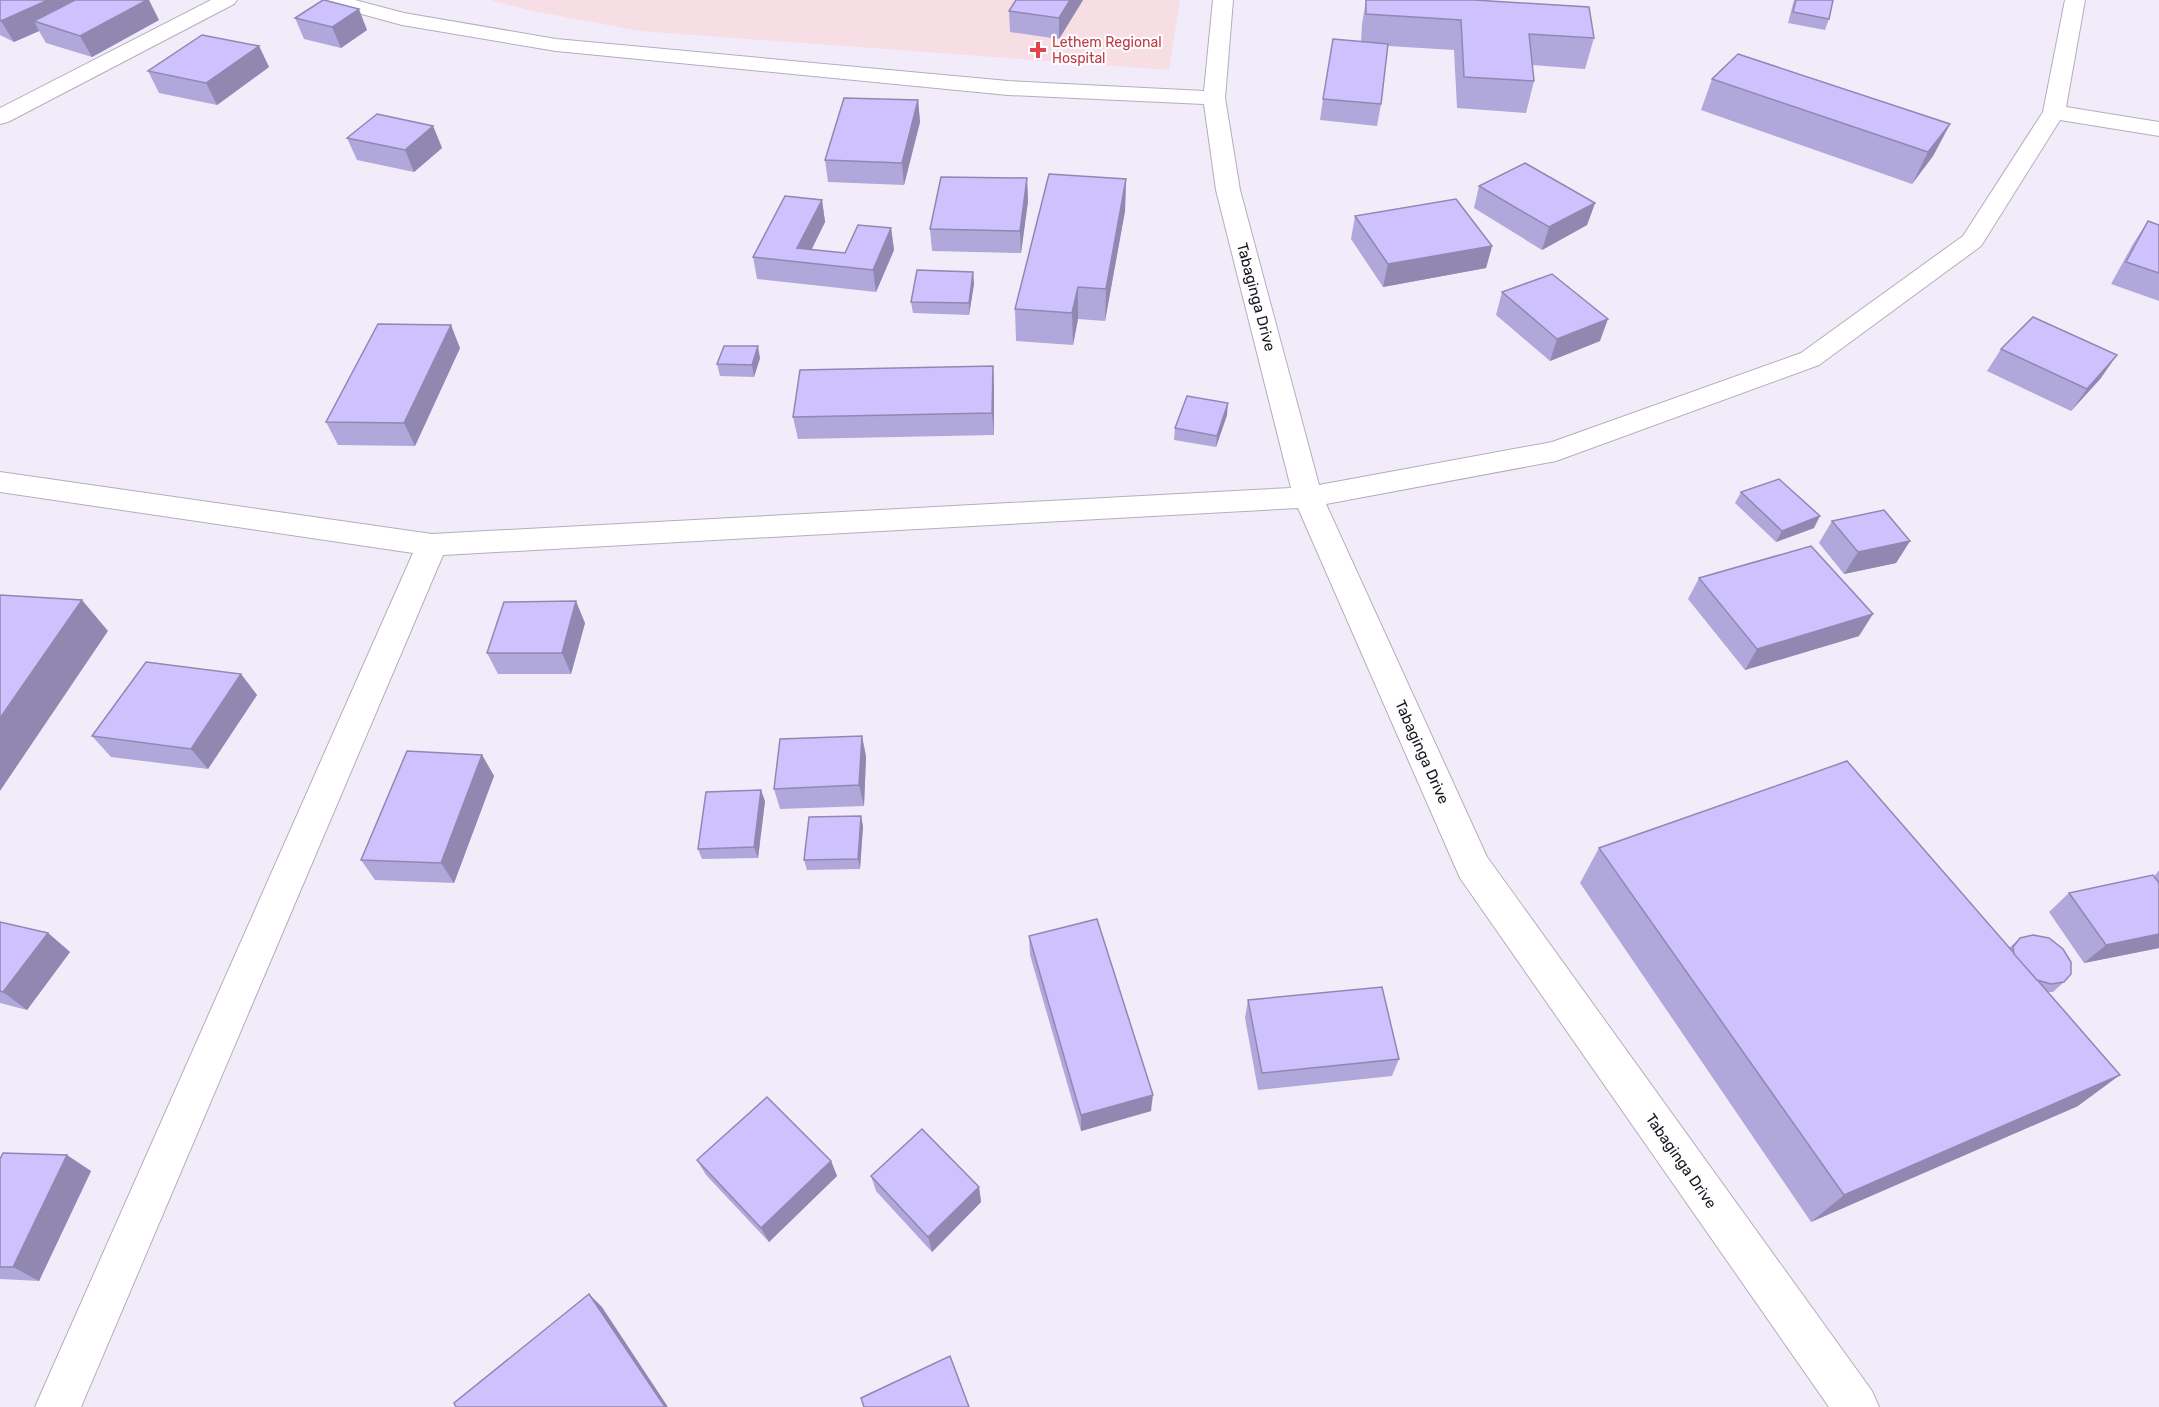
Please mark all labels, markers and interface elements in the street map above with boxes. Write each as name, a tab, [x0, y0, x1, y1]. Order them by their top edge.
place label: Lethem Regional Hospital	[1052, 34, 1162, 67]
marker: Lethem Regional Hospital	[1029, 41, 1047, 59]
street label: Tabaginga Drive	[1233, 241, 1279, 353]
street label: Tabaginga Drive	[1391, 697, 1453, 807]
street label: Tabaginga Drive	[1642, 1110, 1720, 1212]

